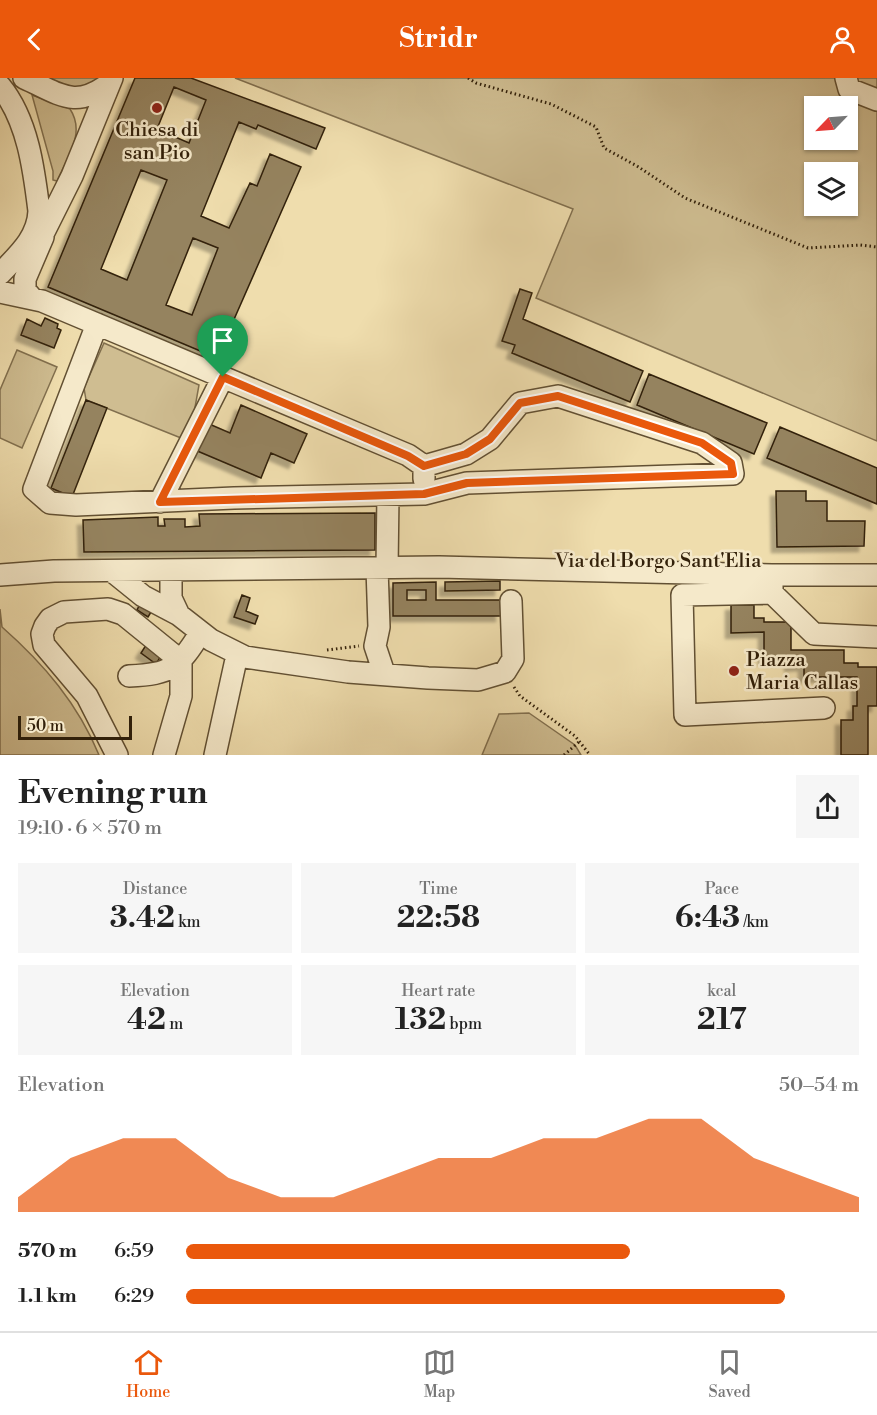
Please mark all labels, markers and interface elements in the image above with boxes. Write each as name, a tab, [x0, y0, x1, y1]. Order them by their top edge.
text: Stridr	[399, 22, 478, 56]
icon: back	[18, 23, 51, 56]
icon: person	[826, 23, 859, 56]
north arrow	[804, 96, 858, 150]
map controls	[804, 96, 858, 216]
marker: Chiesa di san Pio	[150, 101, 164, 115]
place label: Chiesa di san Pio	[115, 118, 199, 166]
button: layers	[804, 162, 858, 216]
pin	[197, 315, 248, 377]
icon: arrive	[206, 324, 239, 357]
street label: Via del Borgo Sant'Elia	[554, 549, 762, 574]
place label: Piazza Maria Callas	[746, 648, 858, 696]
marker: Piazza Maria Callas	[727, 664, 741, 678]
scale bar	[18, 713, 132, 740]
text: 50 m	[27, 716, 64, 736]
text: Evening run	[18, 773, 207, 814]
button: share	[796, 775, 859, 838]
text: 19:10 · 6 × 570 m	[18, 816, 162, 841]
text: Distance	[123, 879, 187, 899]
text: Time	[419, 879, 458, 899]
text: Pace	[705, 879, 739, 899]
text: 3.42	[110, 899, 175, 937]
text: 22:58	[397, 899, 480, 937]
text: 6:43	[675, 899, 740, 937]
text: km	[175, 912, 201, 932]
text: /km	[740, 912, 769, 932]
text: Elevation	[121, 981, 190, 1001]
text: Heart rate	[402, 981, 475, 1001]
text: kcal	[707, 981, 736, 1001]
text: 42	[127, 1001, 166, 1039]
text: 132	[395, 1001, 446, 1039]
text: 217	[697, 1001, 747, 1039]
text: m	[166, 1014, 183, 1034]
text: bpm	[446, 1014, 482, 1034]
text: Elevation	[18, 1073, 105, 1098]
text: 50–54 m	[779, 1073, 859, 1098]
text: 570 m	[18, 1239, 77, 1264]
text: 6:59	[114, 1239, 154, 1264]
text: 1.1 km	[18, 1284, 77, 1309]
text: 6:29	[114, 1284, 154, 1309]
tab: Home	[126, 1346, 170, 1402]
tab: Map	[423, 1346, 456, 1402]
tab: Saved	[709, 1346, 751, 1402]

